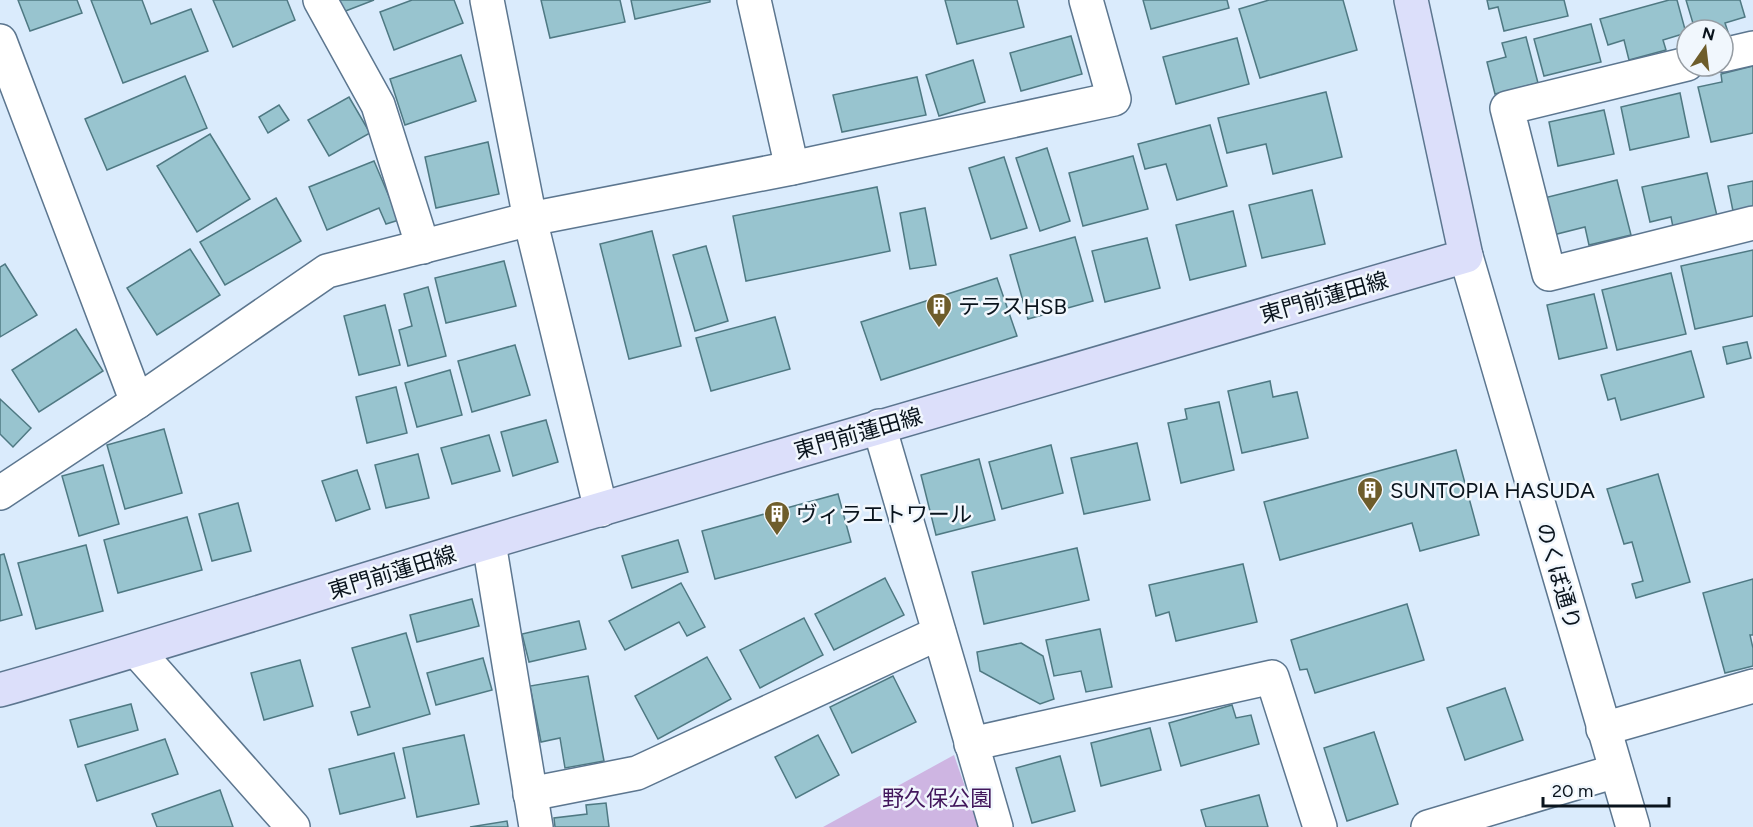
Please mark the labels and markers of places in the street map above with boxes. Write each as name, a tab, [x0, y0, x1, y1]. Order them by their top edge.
building icon: テラスHSB	[924, 291, 954, 329]
place label: テラスHSB	[958, 293, 1067, 320]
building icon: SUNTOPIA HASUDA	[1355, 475, 1385, 513]
place label: SUNTOPIA HASUDA	[1390, 477, 1595, 504]
building icon: ヴィラエトワール	[762, 499, 792, 537]
place label: ヴィラエトワール	[796, 501, 972, 528]

